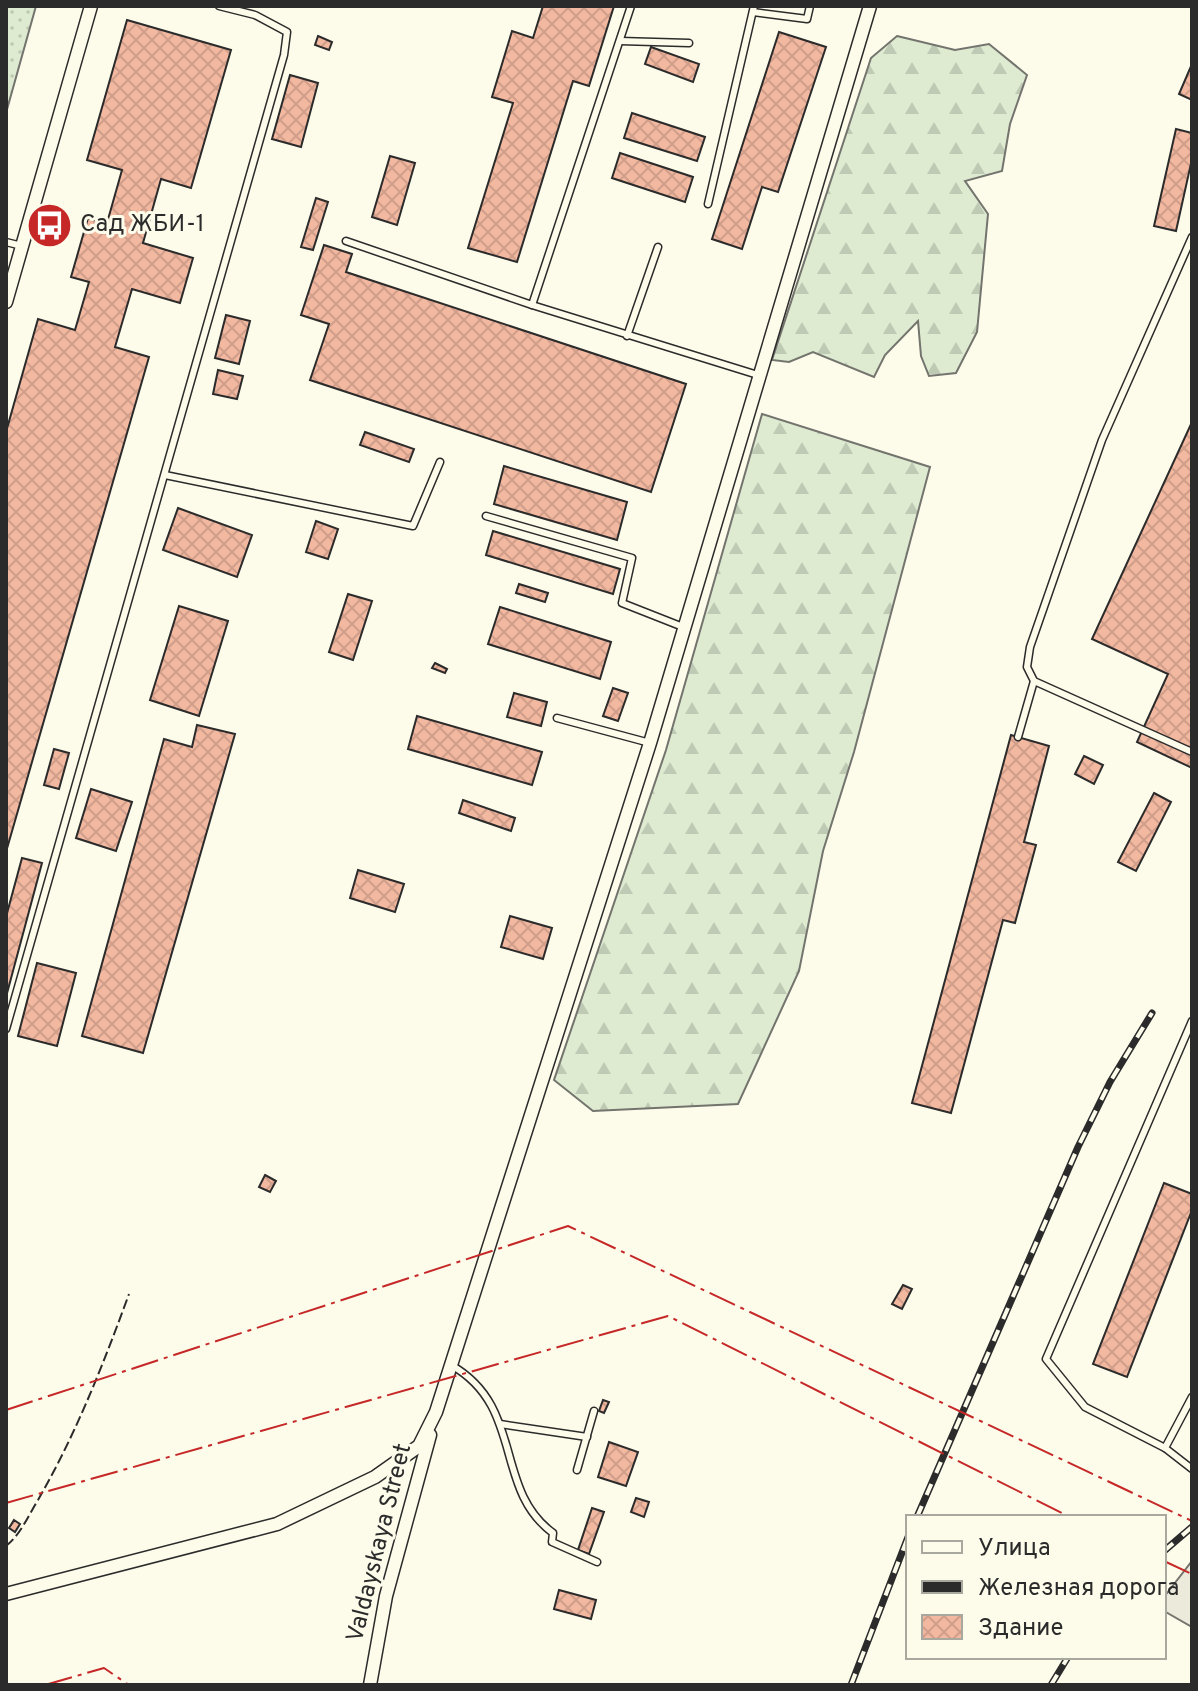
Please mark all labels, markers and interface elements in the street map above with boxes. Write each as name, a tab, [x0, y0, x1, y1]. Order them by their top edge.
bus stop icon: Сад ЖБИ-1	[25, 201, 73, 249]
place label: Сад ЖБИ-1	[80, 210, 205, 240]
street label: Valdayskaya Street	[341, 1441, 419, 1645]
legend	[906, 1515, 1166, 1659]
text: Улица	[978, 1534, 1051, 1564]
text: Железная дорога	[978, 1574, 1179, 1604]
text: Здание	[978, 1614, 1064, 1644]

